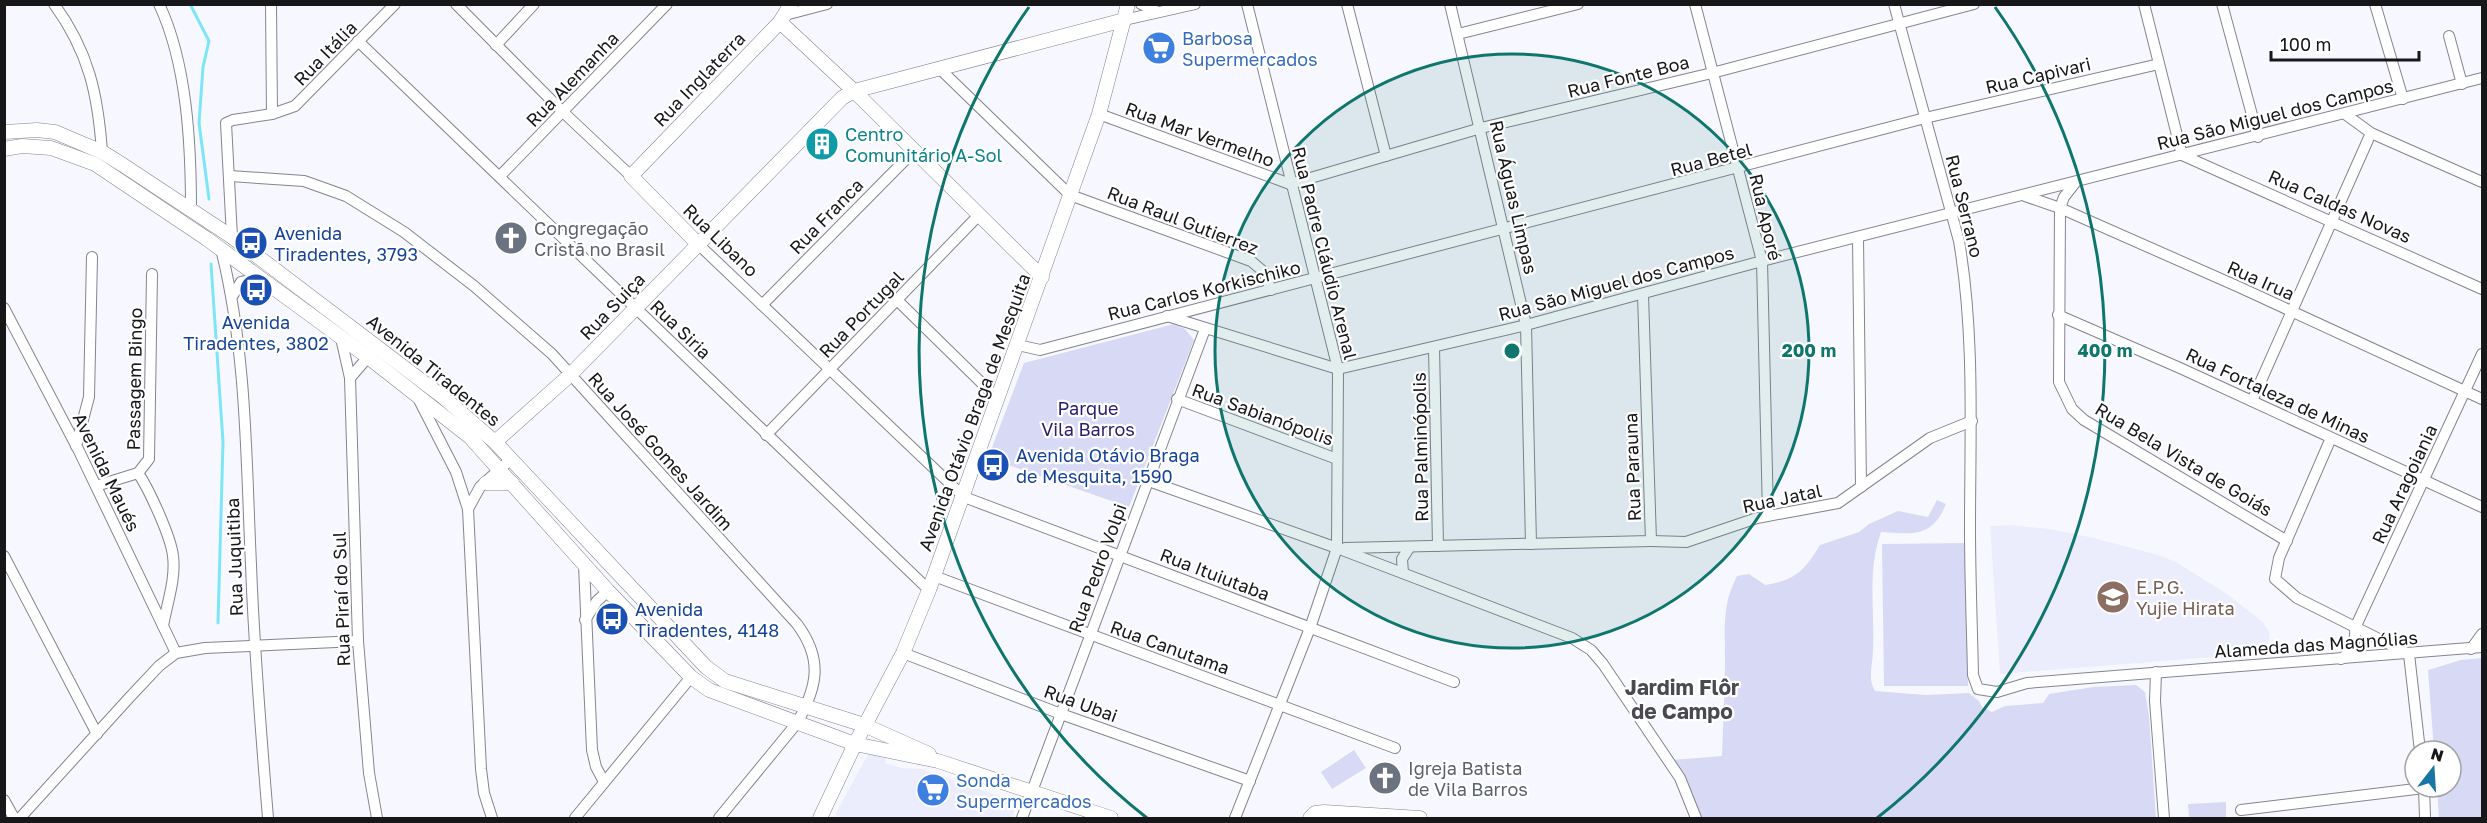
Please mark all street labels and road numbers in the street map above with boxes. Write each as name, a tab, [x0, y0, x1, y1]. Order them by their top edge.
street label: Rua Itália	[289, 16, 361, 90]
street label: Rua Alemanha	[521, 27, 623, 131]
street label: Rua Inglaterra	[648, 27, 750, 131]
street label: Rua Fonte Boa	[1565, 50, 1691, 102]
street label: Rua Capivari	[1983, 52, 2093, 98]
street label: Rua São Miguel dos Campos	[2154, 74, 2396, 154]
street label: Rua Mar Vermelho	[1122, 97, 1278, 171]
street label: Rua Águas Limpas	[1486, 118, 1542, 276]
street label: Rua Betel	[1668, 138, 1754, 180]
street label: Rua Padre Cláudio Arenal	[1288, 144, 1362, 362]
street label: Rua Serrano	[1942, 152, 1988, 260]
street label: Rua Caldas Novas	[2265, 165, 2415, 247]
street label: Rua Aporé	[1745, 171, 1787, 263]
street label: Rua Franca	[785, 174, 867, 258]
street label: Rua Raul Gutierrez	[1104, 181, 1262, 259]
street label: Rua Libano	[679, 199, 763, 281]
street label: Rua São Miguel dos Campos	[1496, 241, 1736, 325]
street label: Rua Carlos Korkischiko	[1105, 255, 1303, 325]
street label: Rua Irua	[2224, 255, 2298, 305]
street label: Rua Portugal	[814, 266, 908, 362]
street label: Rua Suiça	[575, 268, 649, 344]
street label: Avenida Otávio Braga de Mesquita	[913, 270, 1035, 554]
street label: Rua Siria	[646, 295, 716, 363]
street label: Passagem Bingo	[122, 307, 146, 451]
street label: Avenida Tiradentes	[363, 309, 505, 431]
street label: Rua Fortaleza de Minas	[2183, 343, 2373, 447]
street label: Rua José Gomes Jardim	[584, 367, 738, 535]
street label: Rua Palminópolis	[1408, 372, 1432, 522]
street label: Rua Sabianópolis	[1189, 378, 1337, 450]
street label: Rua Bela Vista de Goiás	[2091, 397, 2277, 521]
street label: Avenida Maués	[69, 409, 145, 535]
street label: Rua Parauna	[1619, 412, 1645, 522]
street label: Rua Aragoiania	[2367, 421, 2441, 547]
street label: Rua Jatal	[1740, 479, 1824, 517]
street label: Rua Juquitiba	[221, 497, 247, 617]
street label: Rua Pedro Volpi	[1063, 500, 1131, 636]
street label: Rua Piraí do Sul	[328, 531, 354, 667]
street label: Rua Ituiutaba	[1157, 543, 1273, 605]
street label: Rua Canutama	[1107, 615, 1233, 679]
street label: Alameda das Magnólias	[2214, 626, 2418, 662]
street label: Rua Ubai	[1041, 680, 1121, 726]

